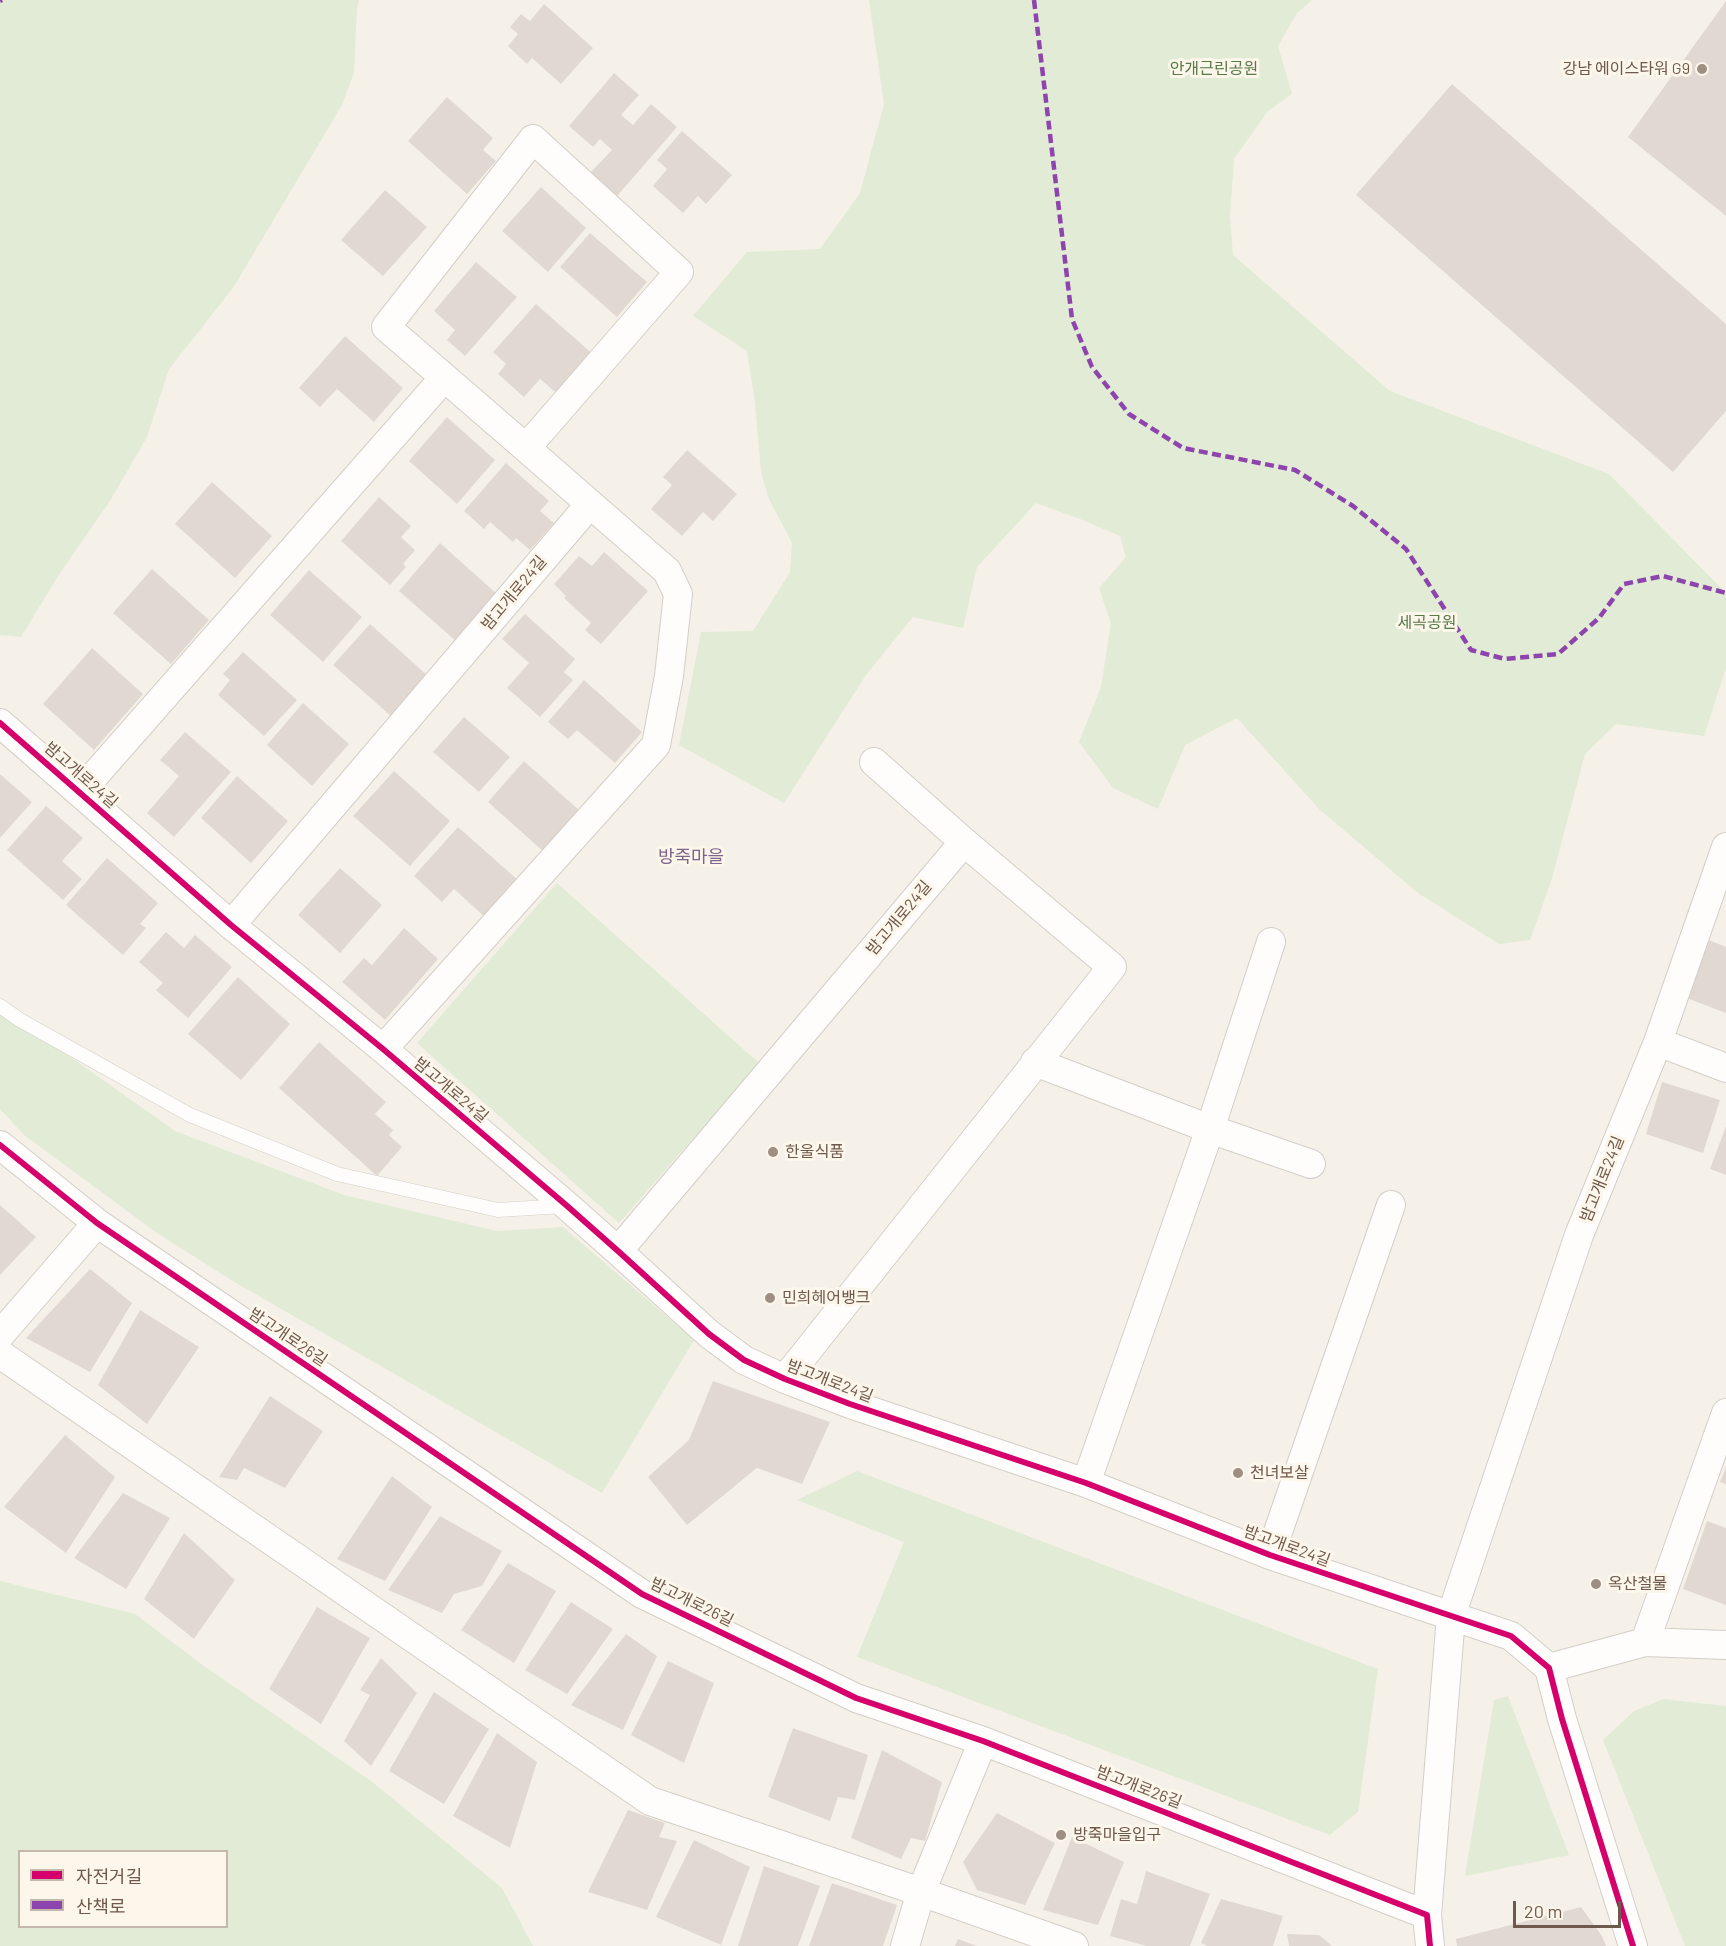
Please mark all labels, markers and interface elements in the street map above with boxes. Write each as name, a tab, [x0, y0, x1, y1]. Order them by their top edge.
park label: 안개근린공원	[1170, 59, 1258, 79]
place label: 강남 에이스타워 G9	[1562, 59, 1690, 79]
marker: 강남 에이스타워 G9	[1695, 62, 1709, 76]
street label: 밤고개로24길	[477, 552, 551, 634]
park label: 세곡공원	[1398, 613, 1456, 633]
street label: 밤고개로24길	[40, 738, 122, 812]
district label: 방죽마을	[658, 846, 724, 868]
street label: 밤고개로24길	[862, 877, 936, 959]
street label: 밤고개로24길	[410, 1053, 492, 1127]
street label: 밤고개로24길	[1576, 1133, 1628, 1225]
place label: 한울식품	[785, 1142, 844, 1162]
marker: 한울식품	[766, 1145, 780, 1159]
place label: 민희헤어뱅크	[782, 1288, 870, 1308]
marker: 민희헤어뱅크	[763, 1291, 777, 1305]
street label: 밤고개로26길	[245, 1304, 331, 1370]
street label: 밤고개로24길	[784, 1356, 876, 1406]
place label: 천녀보살	[1250, 1463, 1309, 1483]
marker: 천녀보살	[1231, 1466, 1245, 1480]
street label: 밤고개로24길	[1241, 1521, 1333, 1571]
street label: 밤고개로26길	[647, 1574, 737, 1630]
place label: 옥산철물	[1608, 1574, 1667, 1594]
marker: 옥산철물	[1589, 1577, 1603, 1591]
street label: 밤고개로26길	[1093, 1762, 1185, 1812]
place label: 방죽마을입구	[1073, 1825, 1161, 1845]
marker: 방죽마을입구	[1054, 1828, 1068, 1842]
legend	[18, 1850, 228, 1928]
text: 자전거길	[76, 1865, 142, 1887]
scale bar	[1516, 1889, 1624, 1927]
text: 산책로	[76, 1895, 126, 1917]
text: 20 m	[1524, 1900, 1562, 1922]

